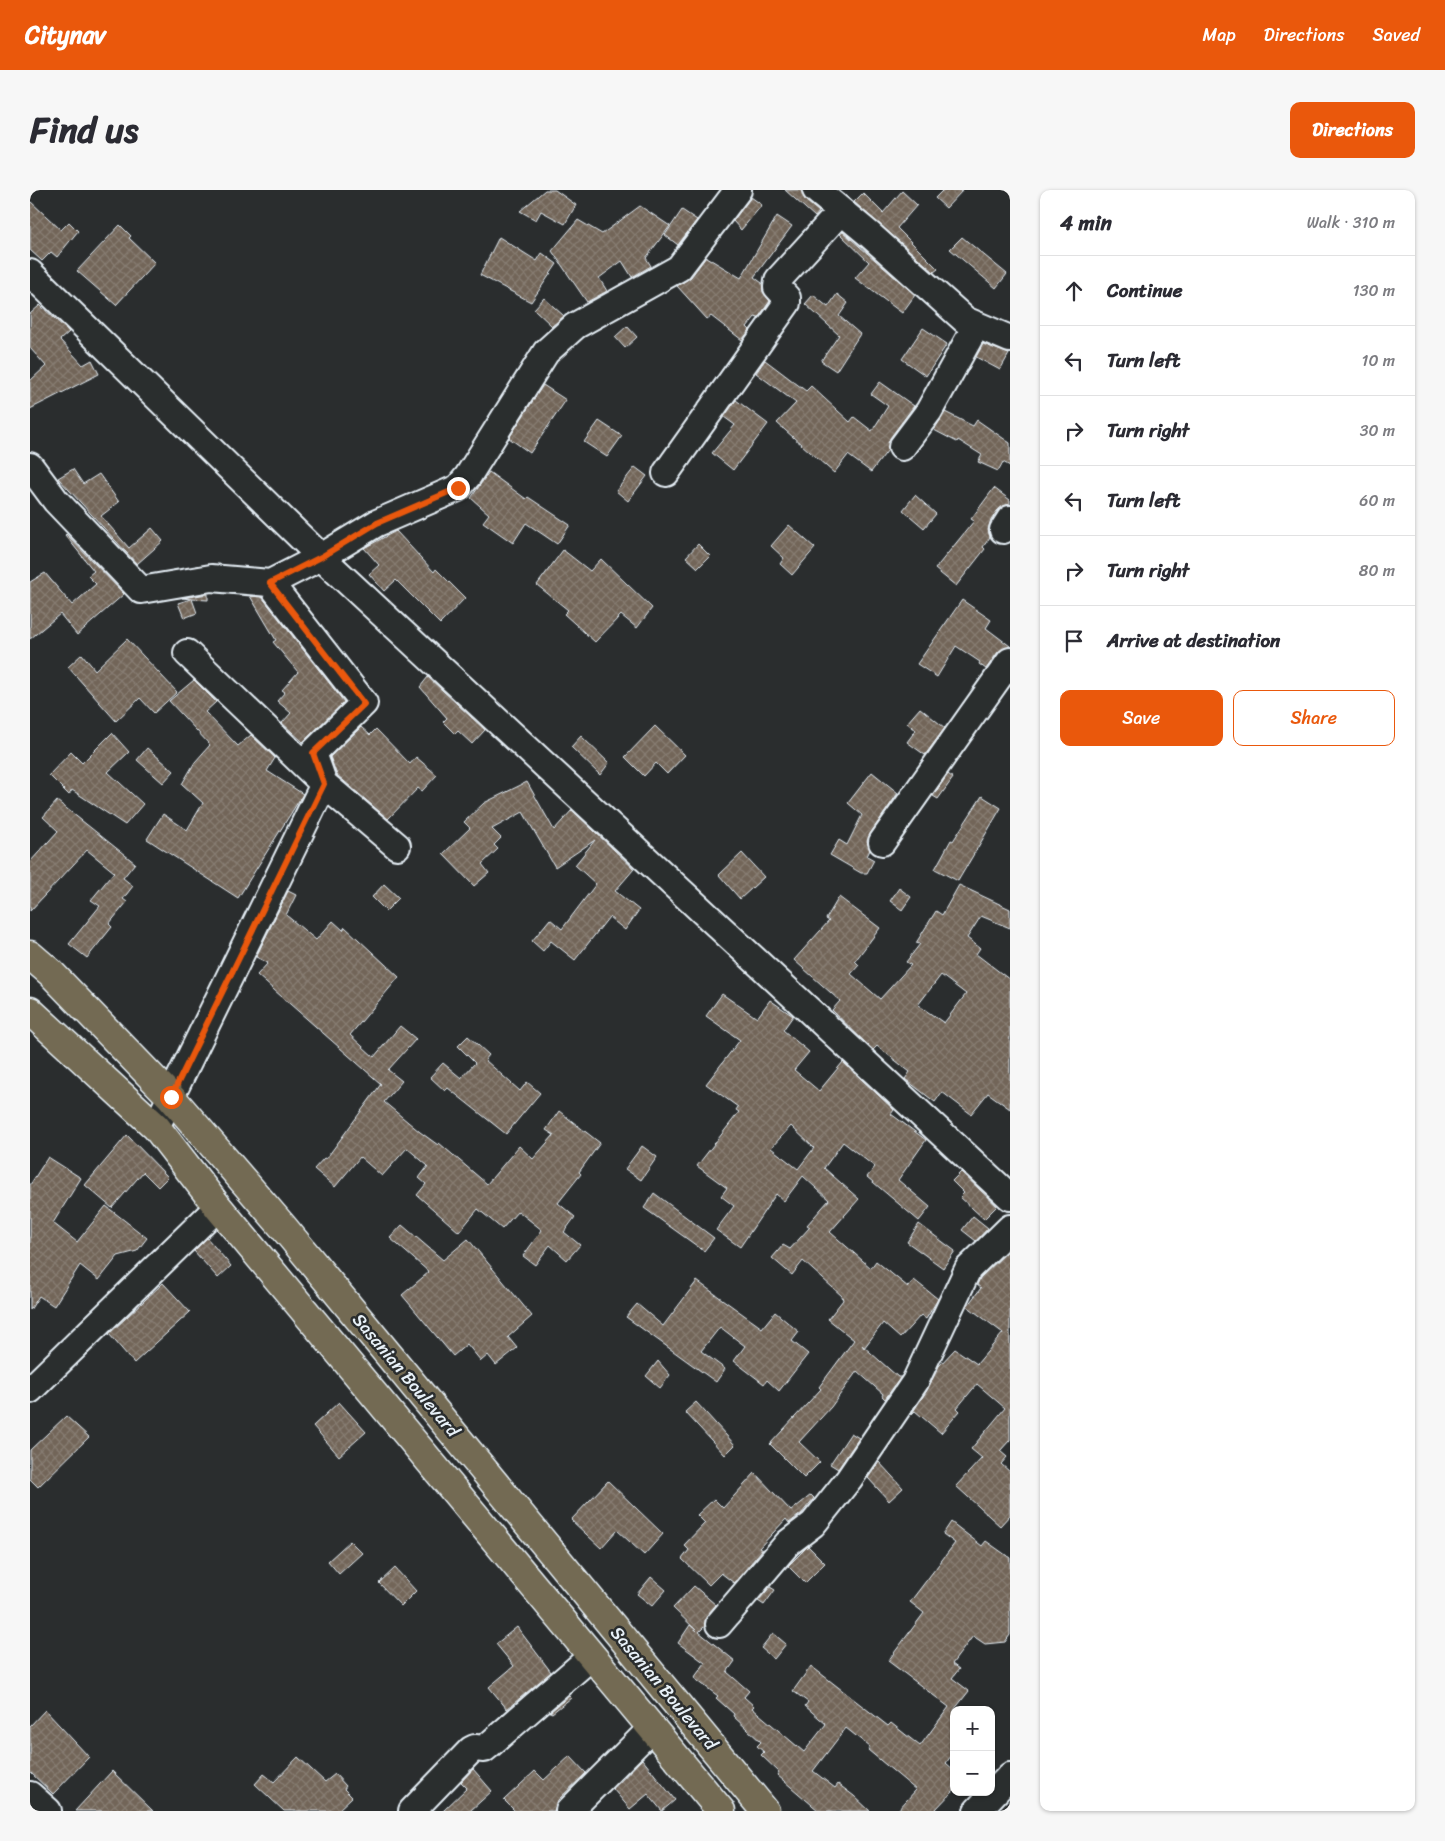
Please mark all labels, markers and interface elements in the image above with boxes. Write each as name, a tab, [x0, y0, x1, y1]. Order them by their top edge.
text: Citynav	[25, 14, 106, 56]
text: Map	[1203, 19, 1236, 51]
text: Directions	[1264, 19, 1345, 51]
text: Saved	[1373, 19, 1420, 51]
text: Find us	[30, 99, 138, 161]
button: Directions	[1290, 102, 1415, 158]
text: 4 min	[1060, 204, 1112, 242]
text: Walk · 310 m	[1307, 208, 1395, 237]
text: Continue	[1107, 274, 1183, 307]
text: 130 m	[1353, 276, 1395, 305]
icon: ahead	[1060, 277, 1088, 305]
text: Turn left	[1107, 344, 1180, 377]
text: 10 m	[1362, 346, 1395, 375]
icon: left	[1060, 347, 1088, 375]
text: Turn right	[1107, 414, 1189, 447]
text: 30 m	[1360, 416, 1395, 445]
icon: right	[1060, 417, 1088, 445]
route end	[447, 477, 470, 500]
text: Turn left	[1107, 484, 1180, 517]
text: 60 m	[1359, 486, 1395, 515]
icon: left	[1060, 487, 1088, 515]
text: Turn right	[1107, 554, 1189, 587]
text: 80 m	[1359, 556, 1395, 585]
icon: right	[1060, 557, 1088, 585]
text: Arrive at destination	[1107, 624, 1280, 657]
icon: arrive	[1060, 627, 1088, 655]
button: Save	[1060, 690, 1223, 746]
button: Share	[1233, 690, 1395, 746]
route start	[160, 1086, 183, 1109]
street label: Sasanian Boulevard	[344, 1305, 469, 1446]
street label: Sasanian Boulevard	[602, 1618, 727, 1759]
map controls	[950, 1706, 995, 1796]
button: +	[950, 1706, 995, 1751]
button: −	[950, 1751, 995, 1796]

